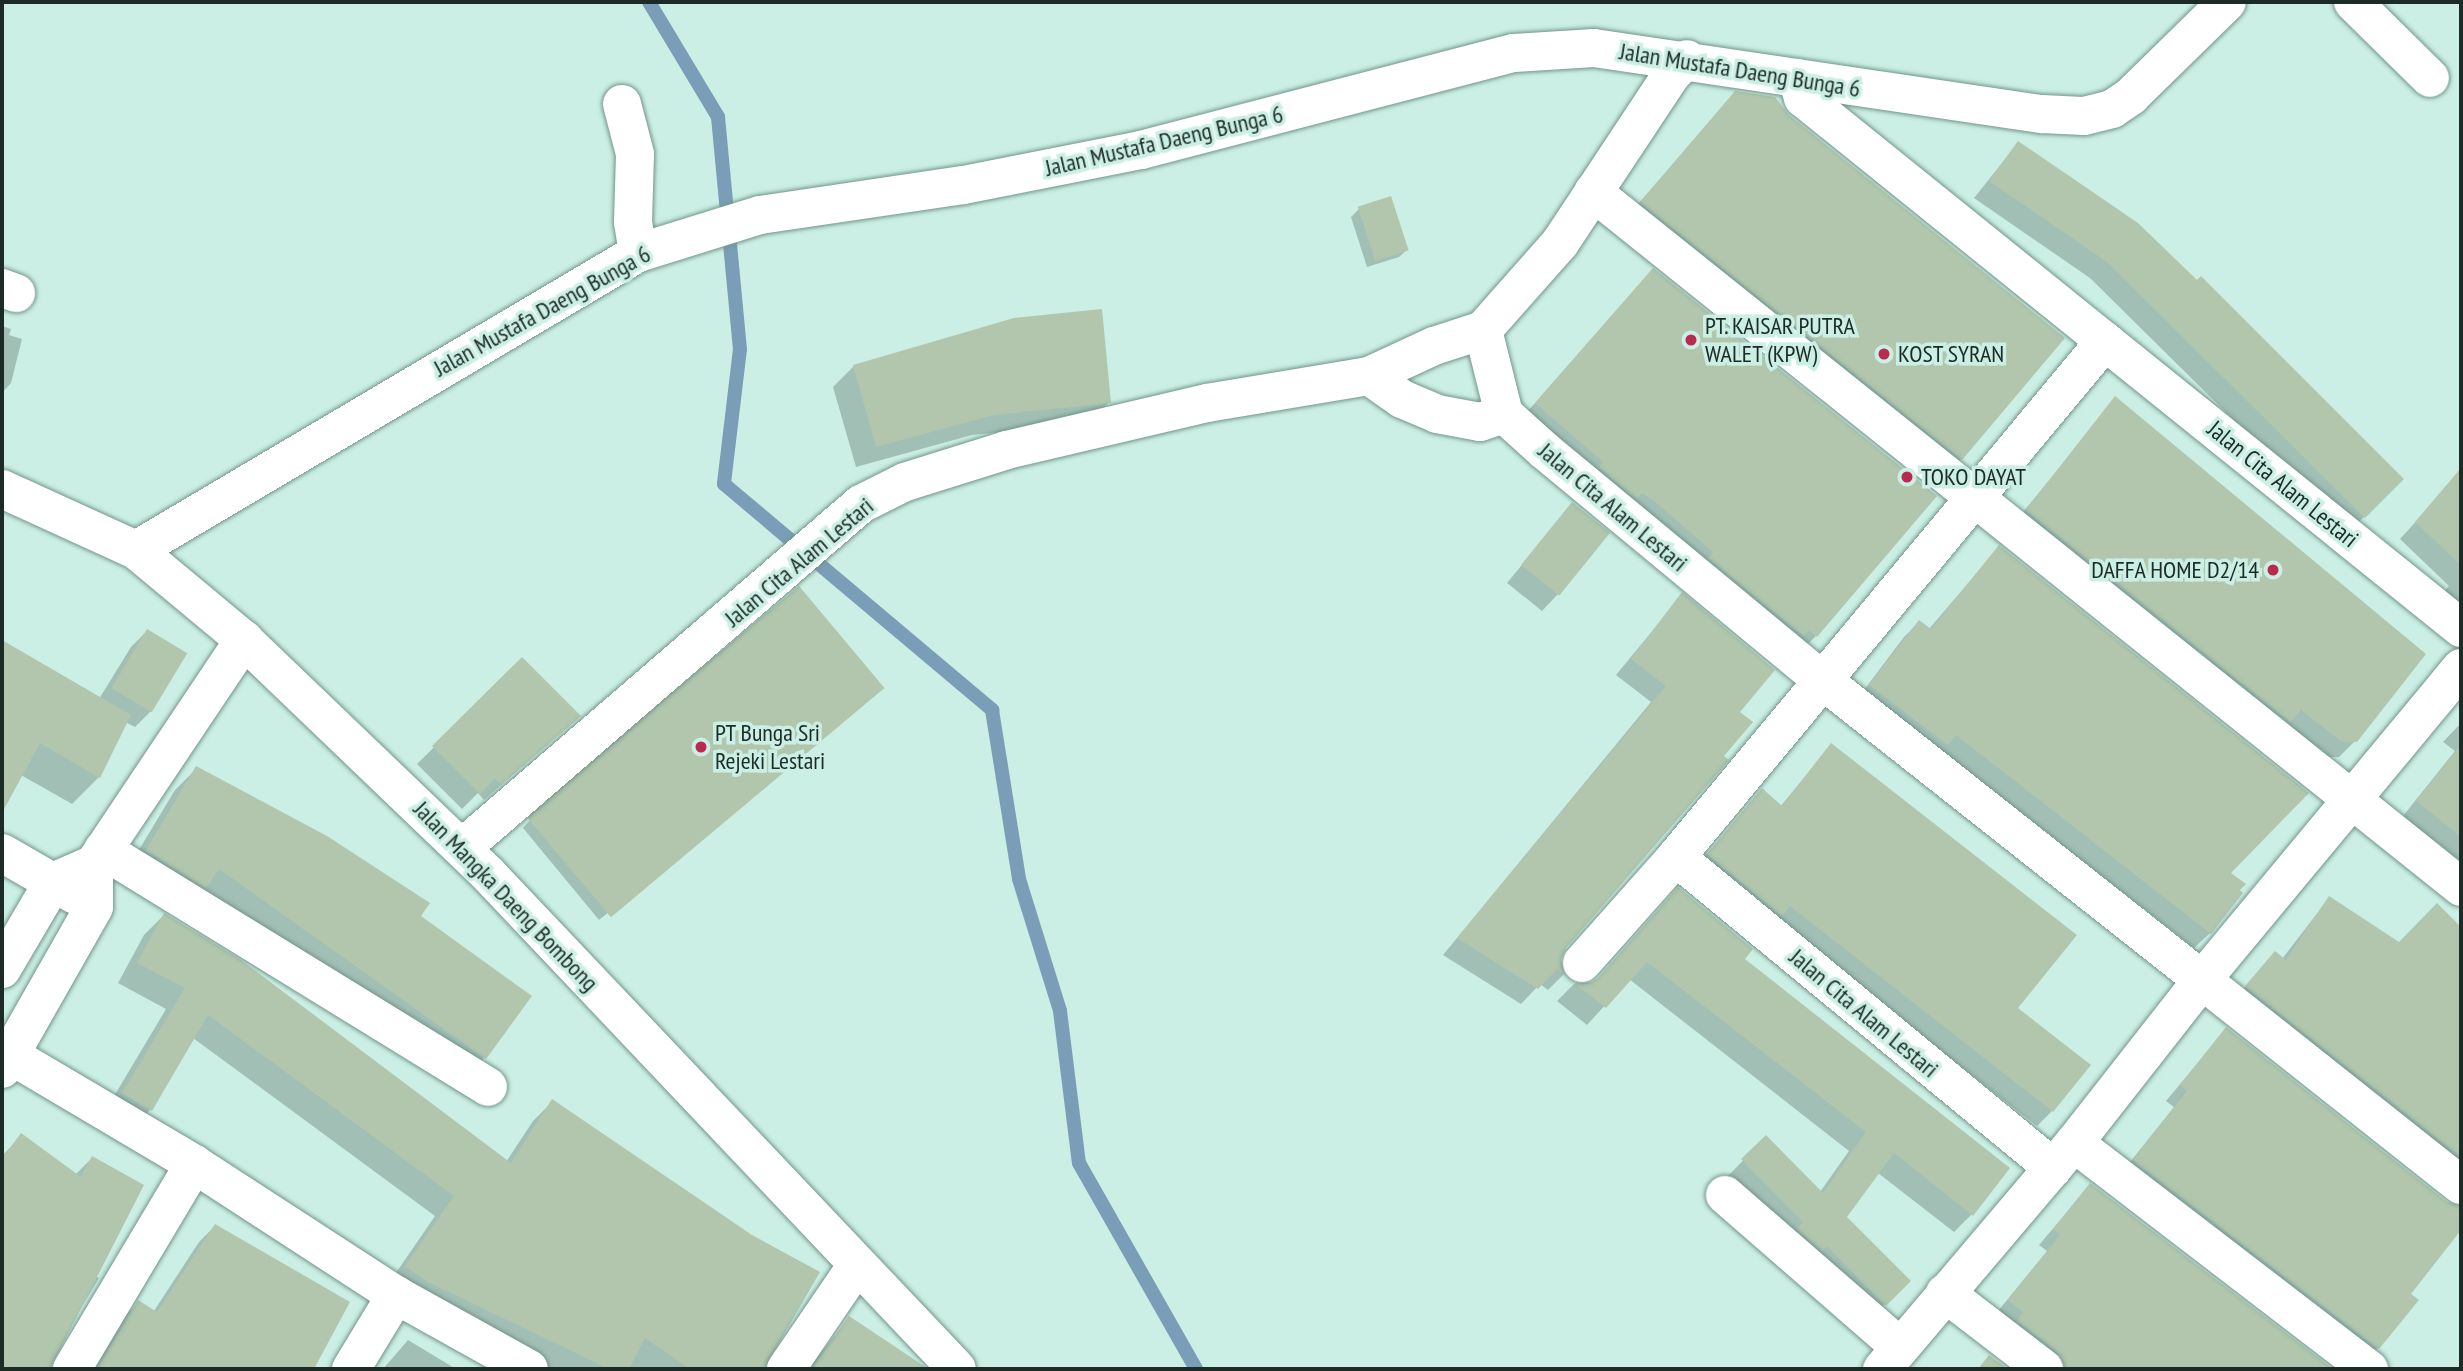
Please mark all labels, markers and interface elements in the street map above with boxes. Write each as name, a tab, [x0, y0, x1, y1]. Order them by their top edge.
street label: Jalan Mustafa Daeng Bunga 6	[1618, 37, 1862, 103]
street label: Jalan Mustafa Daeng Bunga 6	[1042, 100, 1286, 182]
street label: Jalan Mustafa Daeng Bunga 6	[429, 239, 655, 383]
place label: PT. KAISAR PUTRA WALET (KPW)	[1705, 312, 1856, 368]
marker: PT. KAISAR PUTRA WALET (KPW)	[1683, 332, 1699, 348]
place label: KOST SYRAN	[1898, 340, 2005, 368]
marker: KOST SYRAN	[1876, 346, 1892, 362]
street label: Jalan Cita Alam Lestari	[2202, 414, 2364, 554]
street label: Jalan Cita Alam Lestari	[1533, 436, 1693, 578]
place label: TOKO DAYAT	[1921, 463, 2026, 491]
marker: TOKO DAYAT	[1899, 469, 1915, 485]
street label: Jalan Cita Alam Lestari	[719, 491, 879, 633]
place label: DAFFA HOME D2/14	[2090, 556, 2259, 584]
marker: DAFFA HOME D2/14	[2265, 562, 2281, 578]
place label: PT Bunga Sri Rejeki Lestari	[715, 719, 825, 775]
marker: PT Bunga Sri Rejeki Lestari	[693, 739, 709, 755]
street label: Jalan Mangka Daeng Bombong	[408, 795, 604, 997]
street label: Jalan Cita Alam Lestari	[1784, 942, 1944, 1084]

